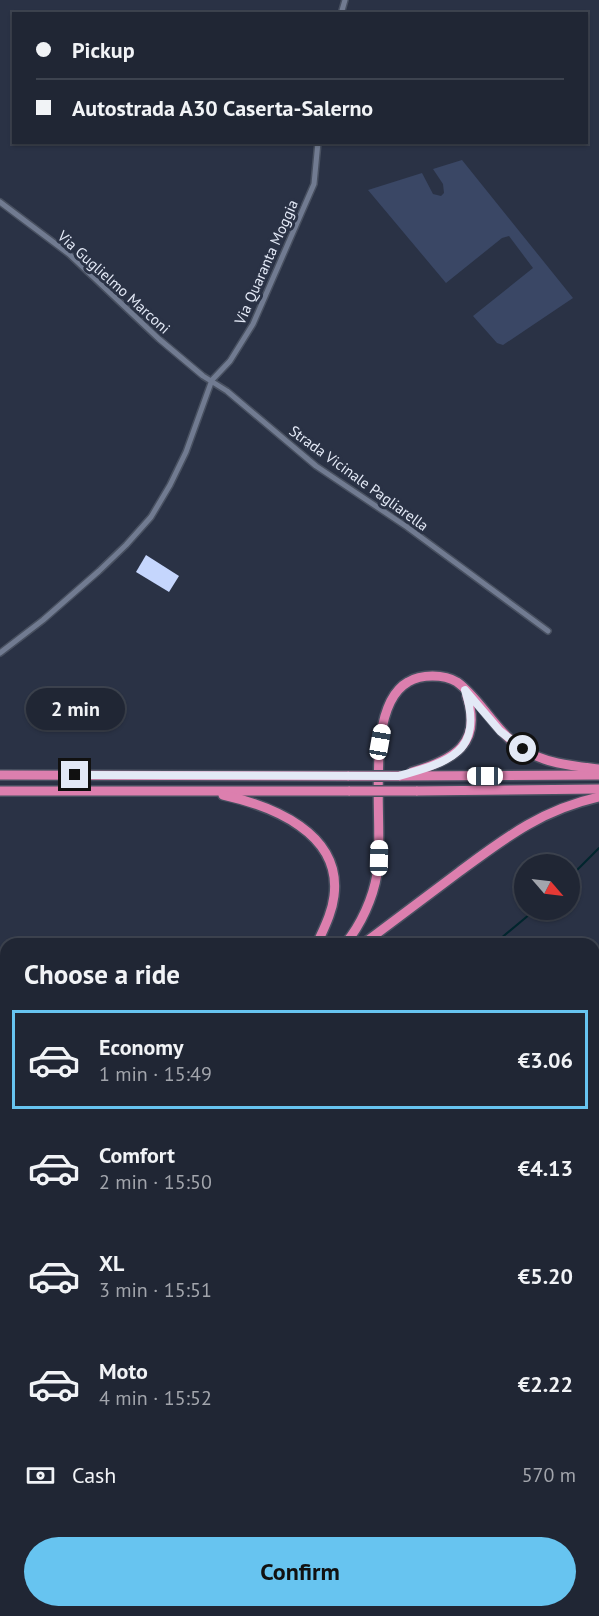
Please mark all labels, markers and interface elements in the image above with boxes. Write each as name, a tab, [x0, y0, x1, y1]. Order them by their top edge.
text: Pickup	[72, 36, 135, 64]
text: Autostrada A30 Caserta-Salerno	[72, 94, 373, 122]
street label: Via Quaranta Moggia	[230, 197, 302, 328]
street label: Via Guglielmo Marconi	[53, 226, 174, 338]
street label: Strada Vicinale Pagliarella	[286, 421, 432, 535]
callout: 2 min	[26, 688, 124, 730]
text: 2 min	[51, 696, 100, 722]
car	[368, 723, 392, 761]
route start	[509, 735, 536, 762]
route end	[61, 761, 88, 788]
car	[467, 767, 503, 785]
car	[370, 840, 388, 876]
north arrow	[514, 854, 580, 920]
map controls	[514, 854, 580, 920]
text: Choose a ride	[24, 957, 180, 991]
icon: car	[27, 1033, 81, 1087]
text: Economy	[99, 1033, 183, 1061]
text: €3.06	[518, 1046, 573, 1074]
text: 1 min · 15:49	[99, 1061, 212, 1087]
icon: car	[27, 1141, 81, 1195]
text: Comfort	[99, 1141, 175, 1169]
text: €4.13	[518, 1154, 573, 1182]
text: 2 min · 15:50	[99, 1169, 212, 1195]
icon: car	[27, 1249, 81, 1303]
text: XL	[99, 1249, 124, 1277]
text: €5.20	[518, 1262, 573, 1290]
text: 3 min · 15:51	[99, 1277, 212, 1303]
icon: car	[27, 1357, 81, 1411]
text: Moto	[99, 1357, 148, 1385]
text: €2.22	[518, 1370, 573, 1398]
text: 4 min · 15:52	[99, 1385, 212, 1411]
icon: cash	[24, 1459, 57, 1492]
text: Cash	[72, 1461, 116, 1489]
text: 570 m	[522, 1462, 576, 1488]
button: Confirm	[24, 1537, 576, 1606]

